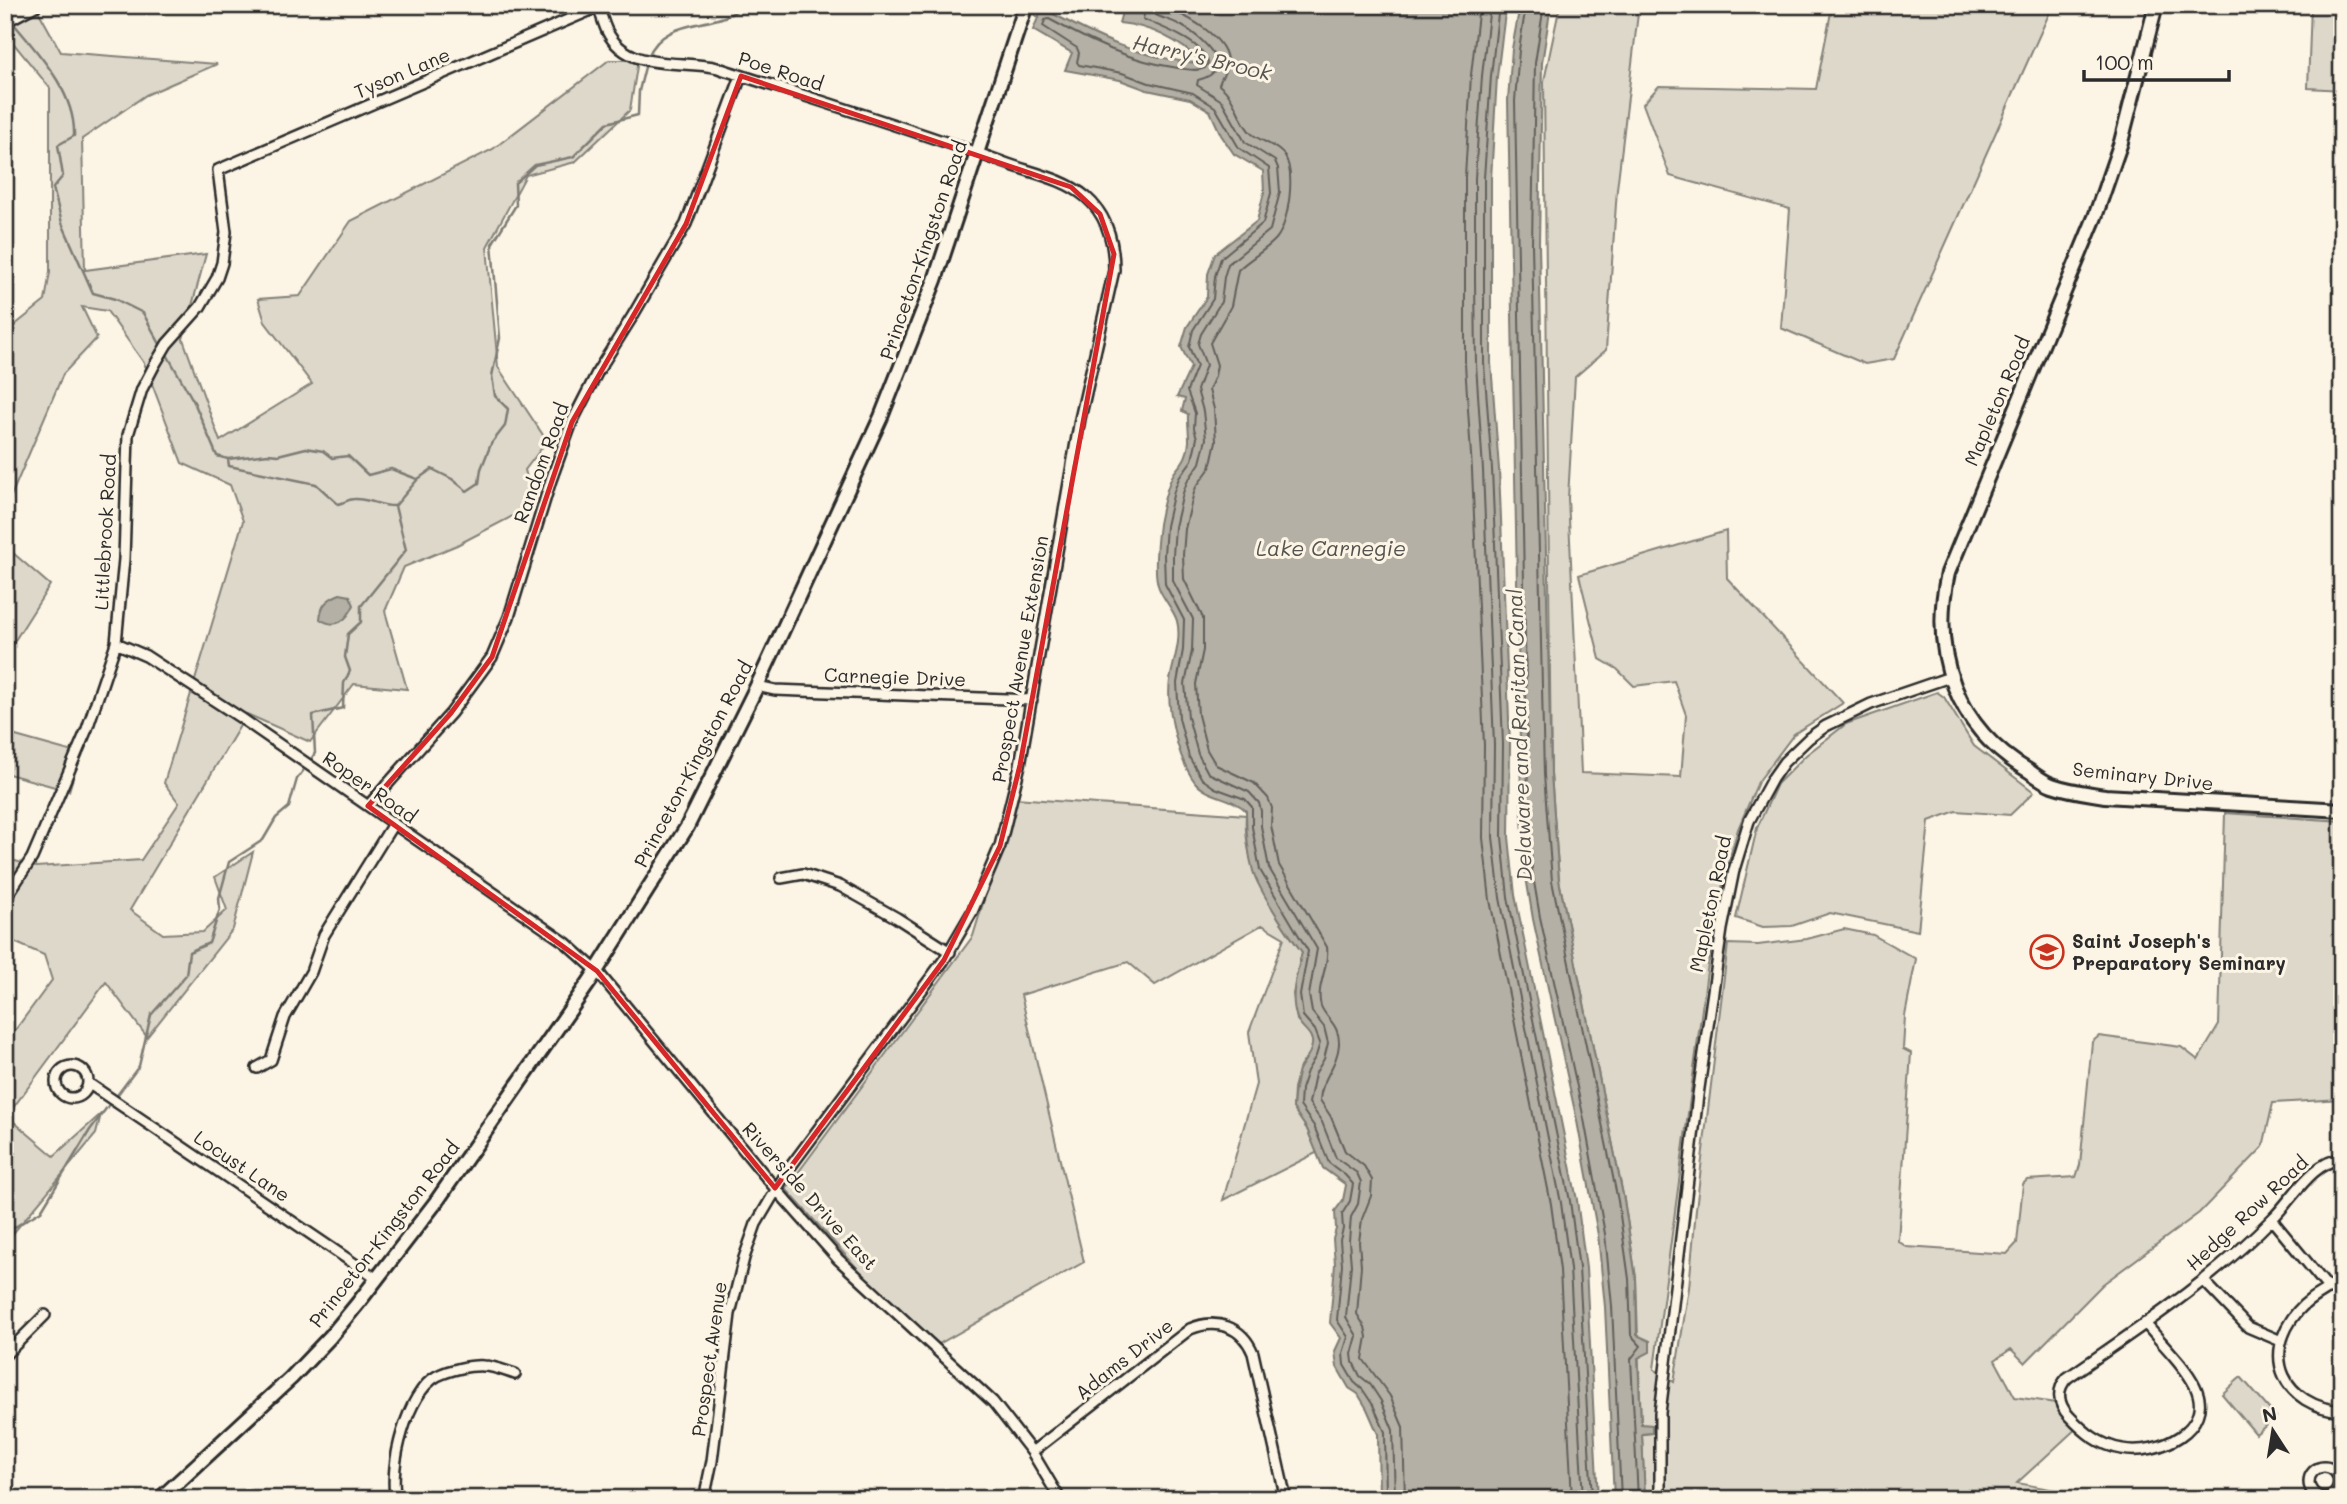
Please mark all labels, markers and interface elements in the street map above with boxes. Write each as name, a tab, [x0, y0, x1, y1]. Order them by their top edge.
water label: Harry's Brook	[1130, 27, 1275, 86]
scale bar	[2084, 38, 2230, 82]
street label: Tyson Lane	[350, 41, 454, 104]
street label: Poe Road	[735, 45, 827, 96]
text: 100 m	[2095, 48, 2154, 75]
street label: Princeton-Kingston Road	[873, 137, 972, 363]
street label: Mapleton Road	[1958, 332, 2035, 470]
street label: Random Road	[507, 399, 574, 527]
street label: Littlebrook Road	[88, 453, 121, 611]
street label: Prospect Avenue Extension	[985, 533, 1054, 784]
water label: Lake Carnegie	[1256, 534, 1406, 561]
water label: Delaware and Raritan Canal	[1500, 588, 1537, 882]
street label: Princeton-Kingston Road	[627, 656, 758, 871]
street label: Carnegie Drive	[824, 662, 966, 691]
street label: Roper Road	[318, 745, 422, 828]
street label: Seminary Drive	[2071, 756, 2215, 795]
street label: Mapleton Road	[1683, 833, 1736, 974]
place label: Saint Joseph's Preparatory Seminary	[2072, 928, 2286, 975]
school or university icon: Saint Joseph's Preparatory Seminary	[2028, 933, 2066, 971]
street label: Riverside Drive East	[737, 1116, 884, 1275]
street label: Locust Lane	[189, 1124, 295, 1207]
street label: Princeton-Kingston Road	[303, 1135, 464, 1332]
street label: Hedge Row Road	[2180, 1150, 2313, 1276]
street label: Prospect Avenue	[685, 1280, 732, 1438]
street label: Adams Drive	[1070, 1313, 1178, 1405]
north arrow	[2238, 1396, 2308, 1466]
text: N	[2260, 1400, 2279, 1428]

